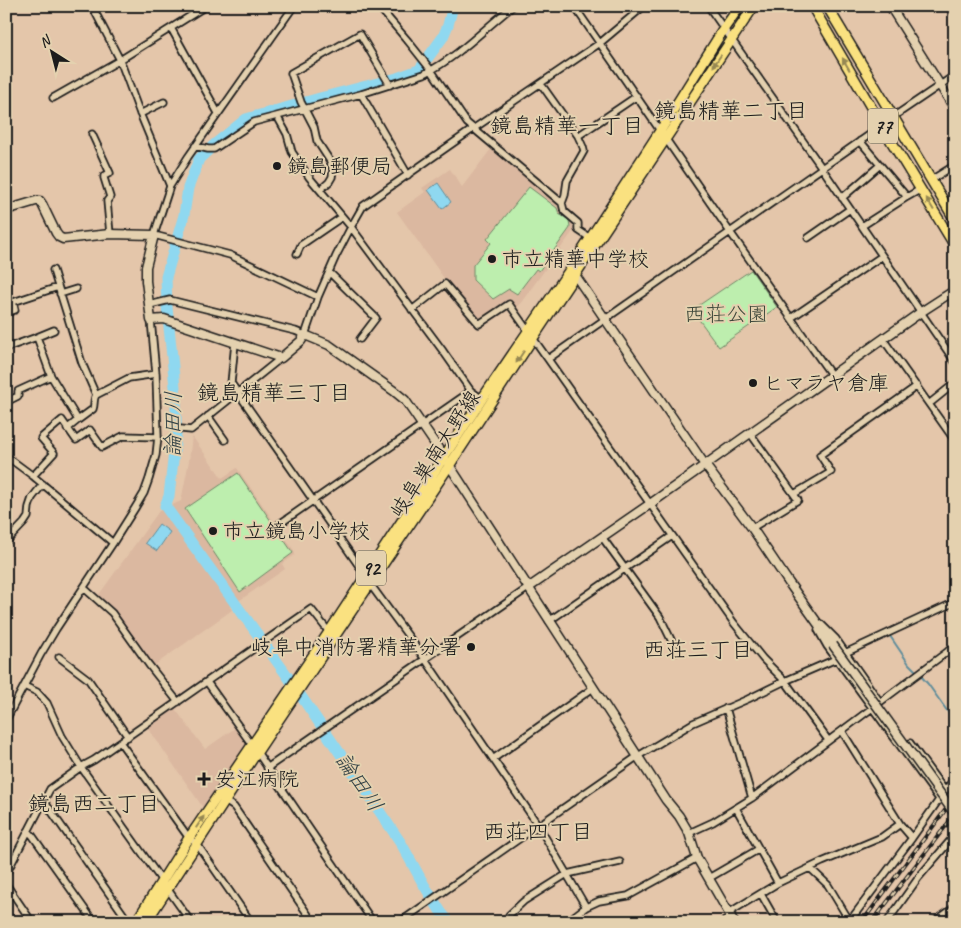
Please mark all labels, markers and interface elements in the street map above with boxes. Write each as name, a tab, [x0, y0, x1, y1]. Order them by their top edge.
north arrow	[28, 28, 78, 78]
text: N	[36, 31, 55, 51]
one-way arrow	[712, 55, 722, 68]
one-way arrow	[842, 58, 851, 71]
district label: 鏡島精華二丁目	[654, 97, 808, 125]
road number: 77	[868, 108, 898, 144]
district label: 鏡島精華一丁目	[490, 112, 644, 140]
place label: 鏡島郵便局	[287, 153, 392, 179]
marker: 鏡島郵便局	[271, 160, 283, 172]
one-way arrow	[925, 197, 934, 210]
place label: 市立精華中学校	[502, 246, 649, 272]
marker: 市立精華中学校	[486, 253, 498, 265]
park label: 西荘公園	[684, 301, 768, 327]
one-way arrow	[516, 350, 525, 363]
place label: ヒマラヤ倉庫	[763, 370, 889, 396]
marker: ヒマラヤ倉庫	[747, 377, 759, 389]
district label: 鏡島精華三丁目	[197, 379, 351, 407]
street label: 岐阜巣南大野線	[384, 385, 486, 523]
water label: 論田川	[158, 391, 188, 457]
place label: 市立鏡島小学校	[223, 518, 370, 544]
marker: 市立鏡島小学校	[207, 525, 219, 537]
road number: 92	[356, 550, 386, 586]
place label: 岐阜中消防署精華分署	[251, 634, 461, 660]
district label: 西荘三丁目	[643, 636, 753, 664]
marker: 岐阜中消防署精華分署	[465, 641, 477, 653]
water label: 論田川	[329, 747, 389, 818]
place label: 安江病院	[215, 766, 299, 792]
marker: 安江病院	[197, 772, 211, 786]
district label: 鏡島西二丁目	[28, 790, 160, 818]
one-way arrow	[195, 815, 205, 828]
district label: 西荘四丁目	[483, 818, 593, 846]

